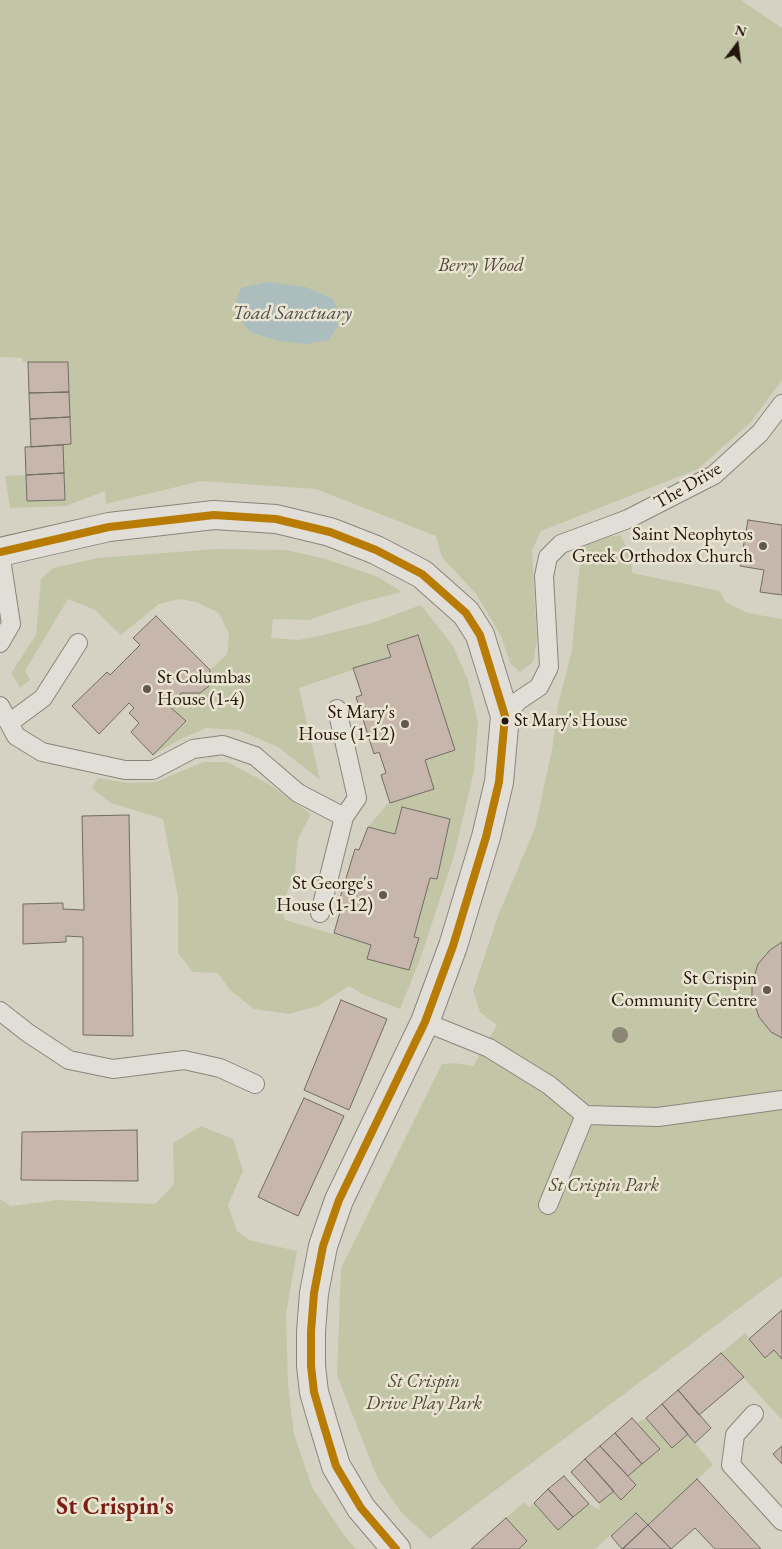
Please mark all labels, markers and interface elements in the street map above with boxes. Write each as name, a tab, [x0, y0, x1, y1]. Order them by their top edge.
north arrow	[712, 20, 762, 70]
text: N	[733, 20, 749, 41]
park label: Berry Wood	[438, 255, 524, 277]
water label: Toad Sanctuary	[232, 302, 352, 326]
street label: The Drive	[650, 458, 726, 514]
place label: Saint Neophytos Greek Orthodox Church	[572, 524, 753, 568]
marker: Saint Neophytos Greek Orthodox Church	[757, 540, 769, 552]
place label: St Columbas House (1-4)	[157, 667, 251, 711]
marker: St Columbas House (1-4)	[141, 683, 153, 695]
place label: St Mary's House (1-12)	[298, 702, 395, 746]
place label: St Mary's House	[514, 710, 627, 732]
marker: St Mary's House	[500, 716, 510, 726]
marker: St Mary's House (1-12)	[399, 718, 411, 730]
place label: St George's House (1-12)	[276, 873, 373, 917]
marker: St George's House (1-12)	[377, 889, 389, 901]
place label: St Crispin Community Centre	[611, 968, 757, 1012]
marker: St Crispin Community Centre	[761, 984, 773, 996]
park label: St Crispin Park	[549, 1175, 659, 1197]
park label: St Crispin Drive Play Park	[366, 1371, 482, 1415]
district label: St Crispin's	[56, 1493, 174, 1521]

